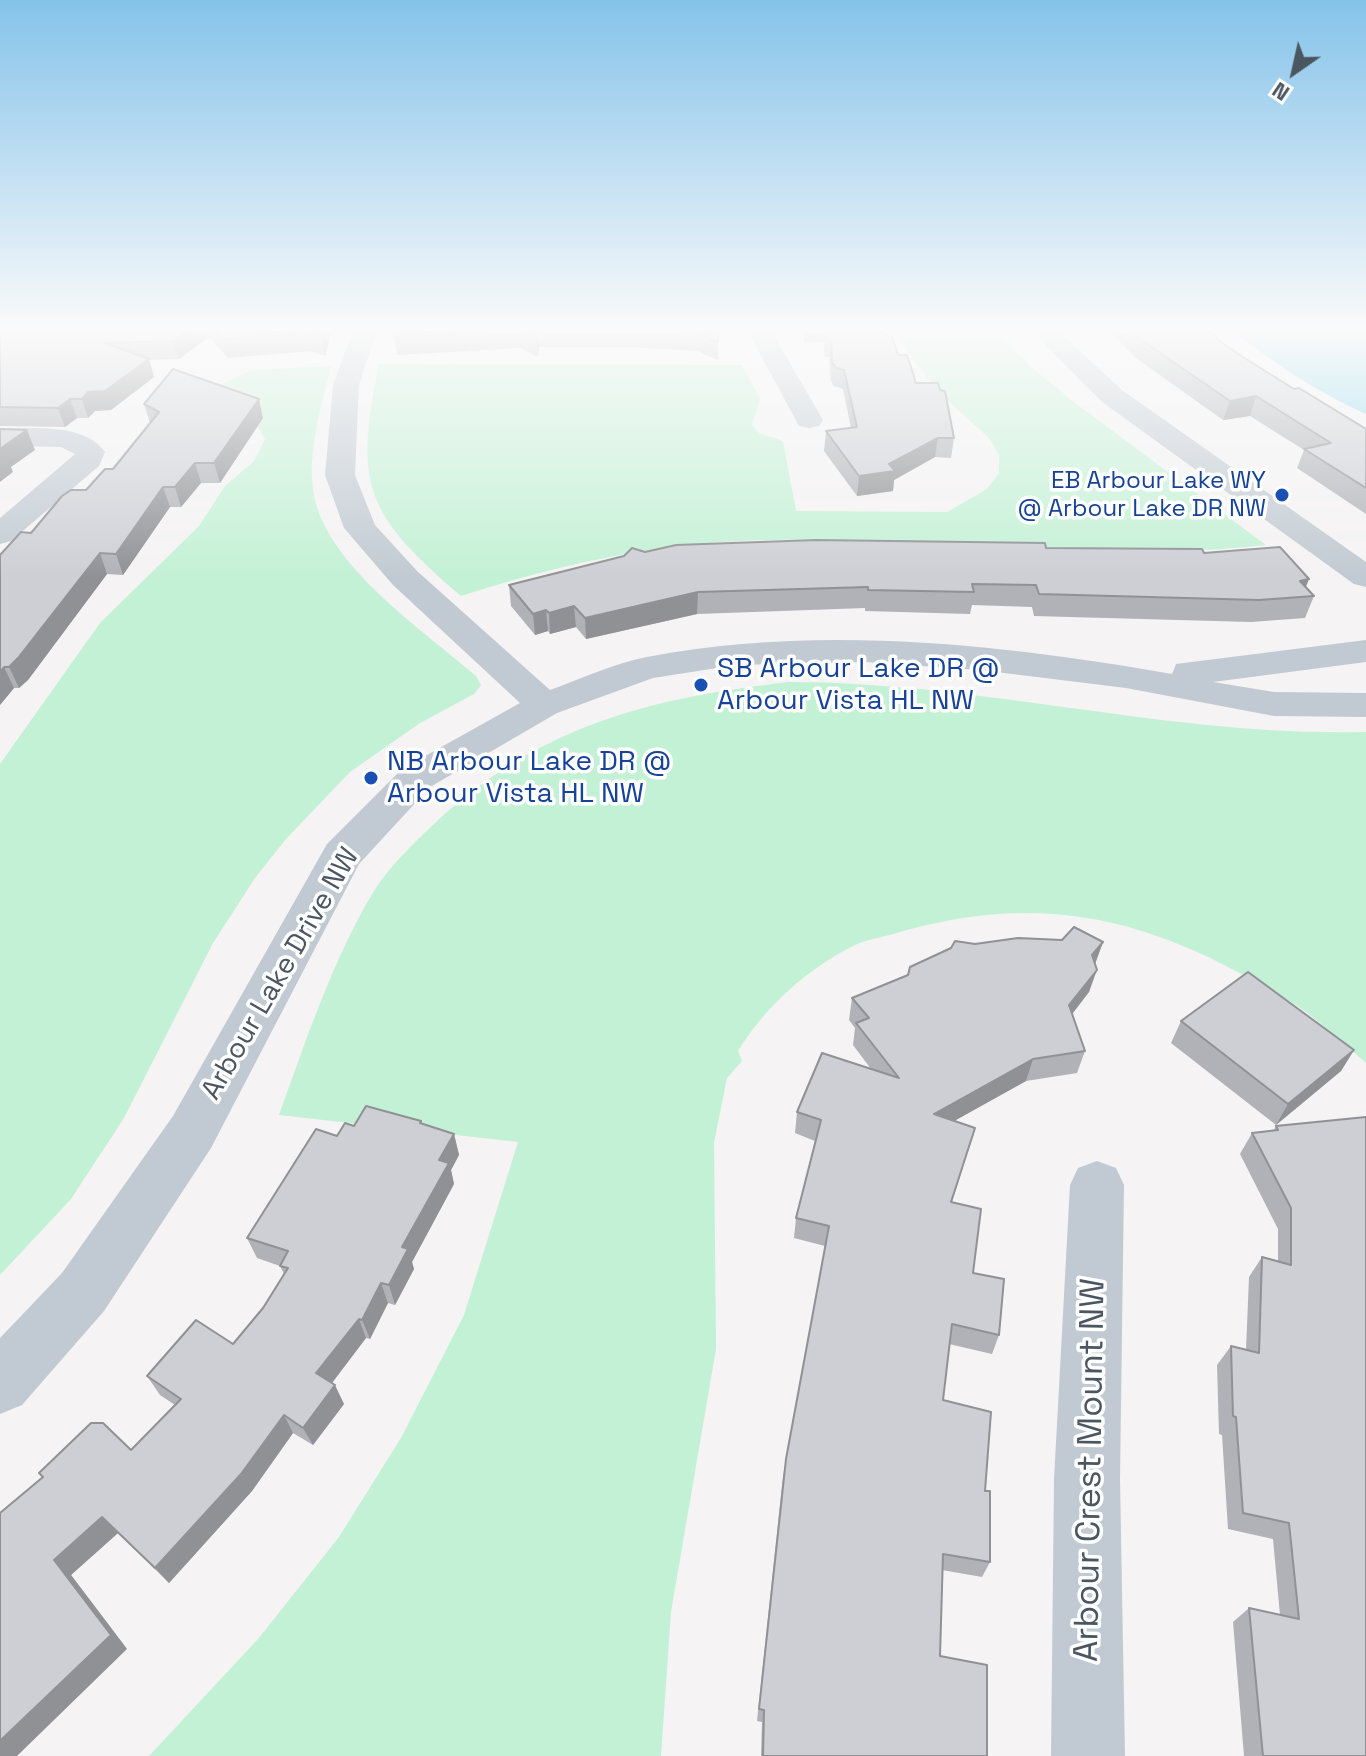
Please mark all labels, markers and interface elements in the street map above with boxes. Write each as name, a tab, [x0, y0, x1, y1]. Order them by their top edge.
north arrow	[1254, 32, 1334, 112]
text: N	[1267, 76, 1295, 108]
place label: EB Arbour Lake WY @ Arbour Lake DR NW	[1017, 467, 1266, 523]
marker: EB Arbour Lake WY @ Arbour Lake DR NW	[1273, 486, 1291, 504]
place label: SB Arbour Lake DR @ Arbour Vista HL NW	[717, 652, 1000, 718]
marker: SB Arbour Lake DR @ Arbour Vista HL NW	[692, 676, 710, 694]
place label: NB Arbour Lake DR @ Arbour Vista HL NW	[387, 745, 671, 811]
marker: NB Arbour Lake DR @ Arbour Vista HL NW	[362, 769, 380, 787]
street label: Arbour Lake Drive NW	[195, 842, 367, 1106]
street label: Arbour Crest Mount NW	[1067, 1278, 1115, 1662]

